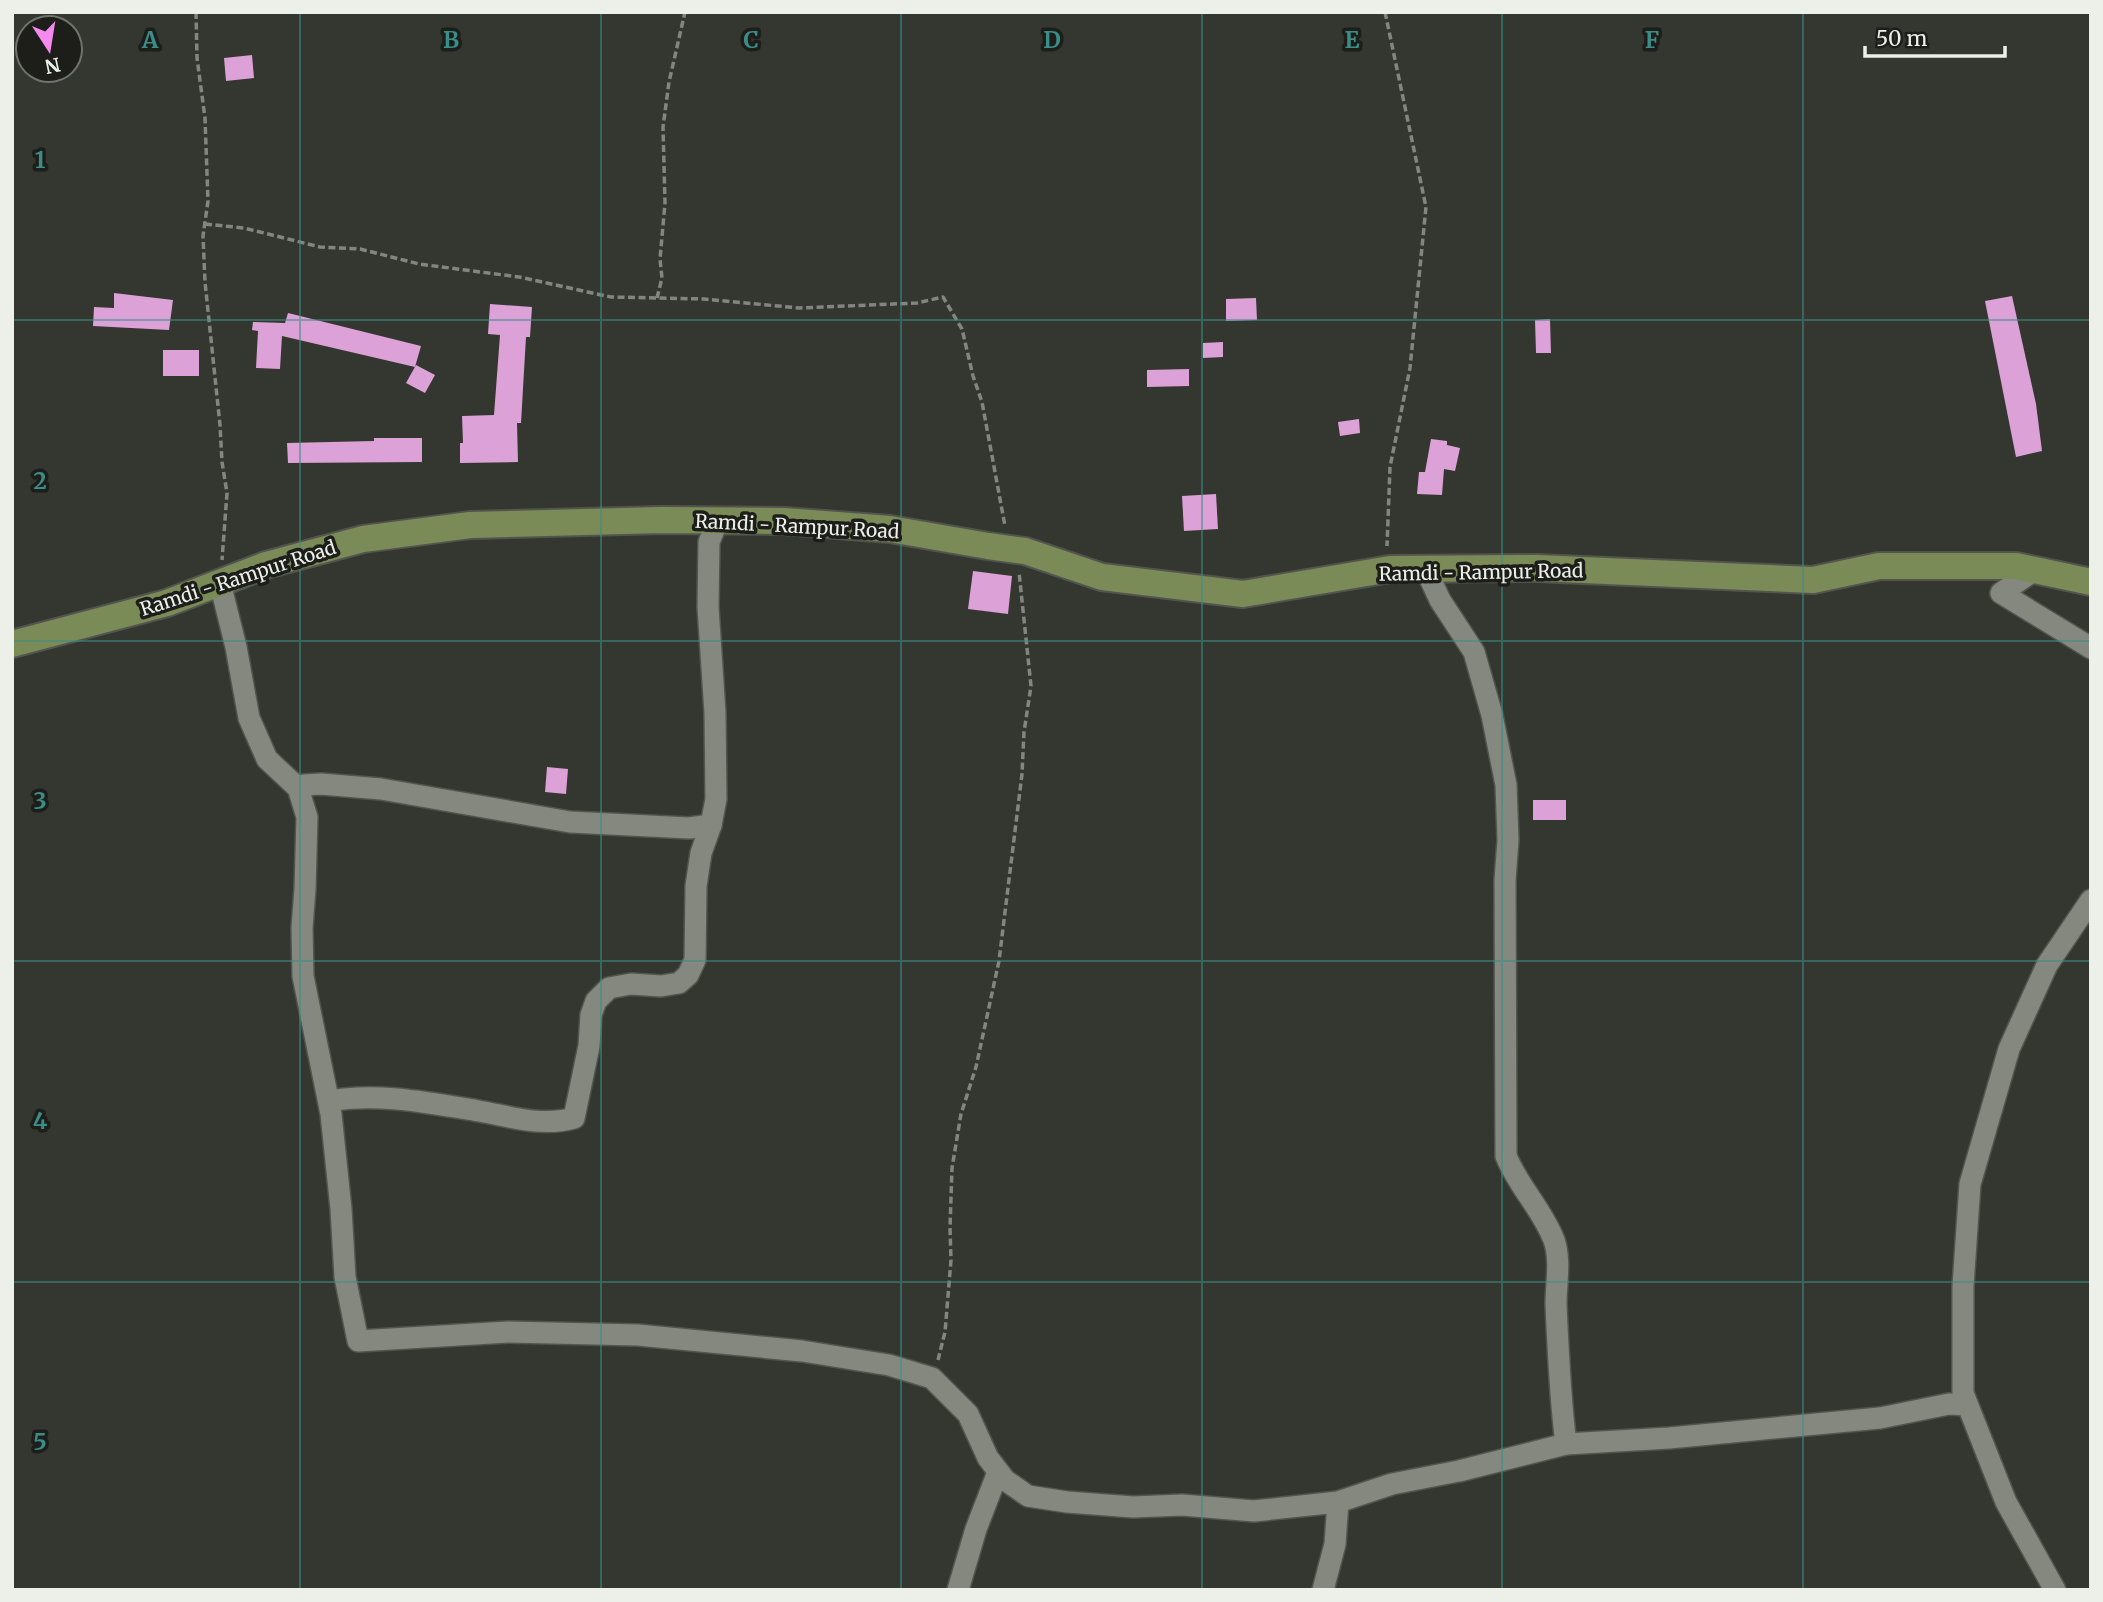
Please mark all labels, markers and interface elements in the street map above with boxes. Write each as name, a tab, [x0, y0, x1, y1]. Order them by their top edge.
north arrow	[14, 14, 84, 84]
scale bar	[1865, 14, 2005, 58]
text: A	[141, 25, 159, 54]
text: B	[443, 25, 459, 54]
text: C	[743, 25, 759, 54]
text: D	[1043, 25, 1061, 54]
text: E	[1344, 25, 1360, 54]
text: F	[1645, 25, 1659, 54]
text: 50 m	[1876, 25, 1927, 52]
text: N	[43, 52, 62, 79]
text: 1	[35, 145, 46, 174]
text: 2	[33, 466, 47, 495]
street label: Ramdi - Rampur Road	[694, 509, 900, 543]
street label: Ramdi - Rampur Road	[137, 535, 339, 621]
street label: Ramdi - Rampur Road	[1378, 558, 1584, 586]
text: 3	[33, 786, 47, 815]
text: 4	[33, 1106, 48, 1135]
text: 5	[33, 1427, 47, 1456]

